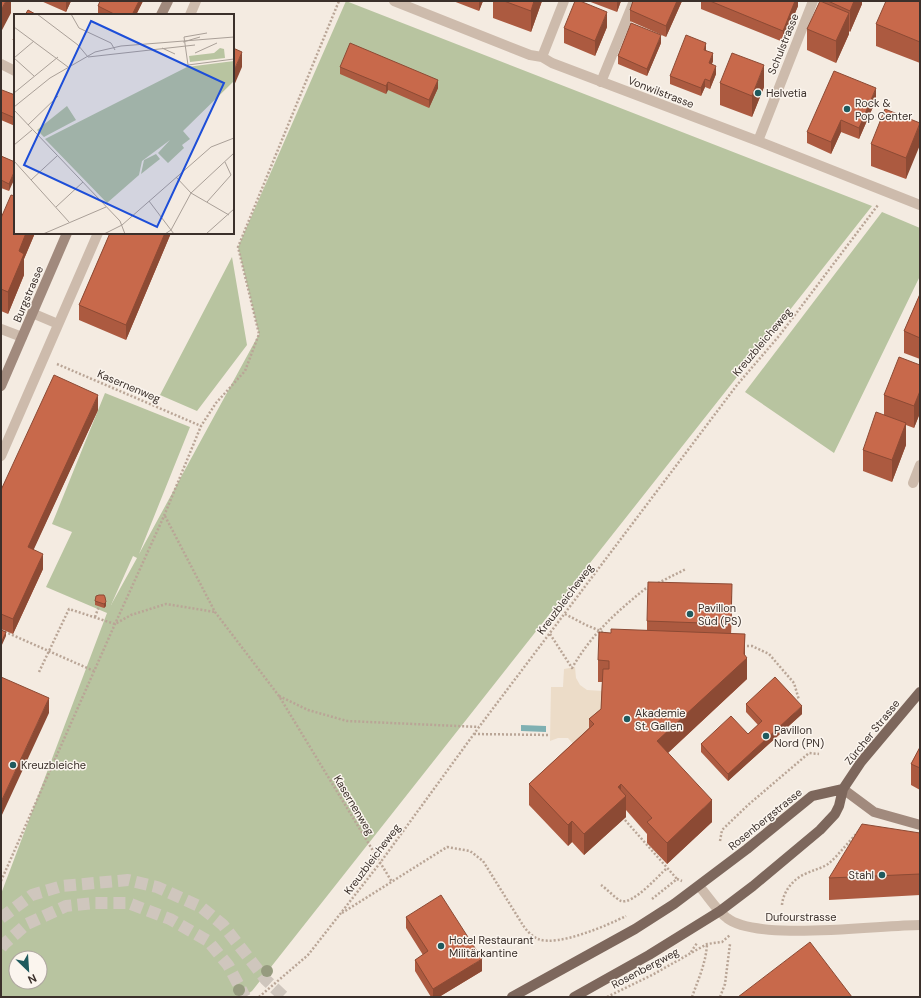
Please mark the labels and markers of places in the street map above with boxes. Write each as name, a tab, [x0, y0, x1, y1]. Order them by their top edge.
place label: Helvetia	[766, 86, 807, 100]
marker: Helvetia	[753, 88, 763, 98]
place label: Rock & Pop Center	[855, 96, 912, 123]
marker: Rock & Pop Center	[842, 104, 852, 114]
place label: Pavillon Süd (PS)	[698, 601, 741, 628]
marker: Pavillon Süd (PS)	[685, 609, 695, 619]
place label: Akademie St. Gallen	[635, 706, 686, 733]
marker: Akademie St. Gallen	[622, 714, 632, 724]
place label: Pavillon Nord (PN)	[774, 723, 824, 750]
marker: Pavillon Nord (PN)	[761, 731, 771, 741]
place label: Kreuzbleiche	[21, 758, 86, 772]
marker: Kreuzbleiche	[8, 760, 18, 770]
place label: Stahl	[849, 868, 874, 882]
marker: Stahl	[877, 870, 887, 880]
place label: Hotel Restaurant Militärkantine	[449, 933, 534, 960]
marker: Hotel Restaurant Militärkantine	[436, 941, 446, 951]

